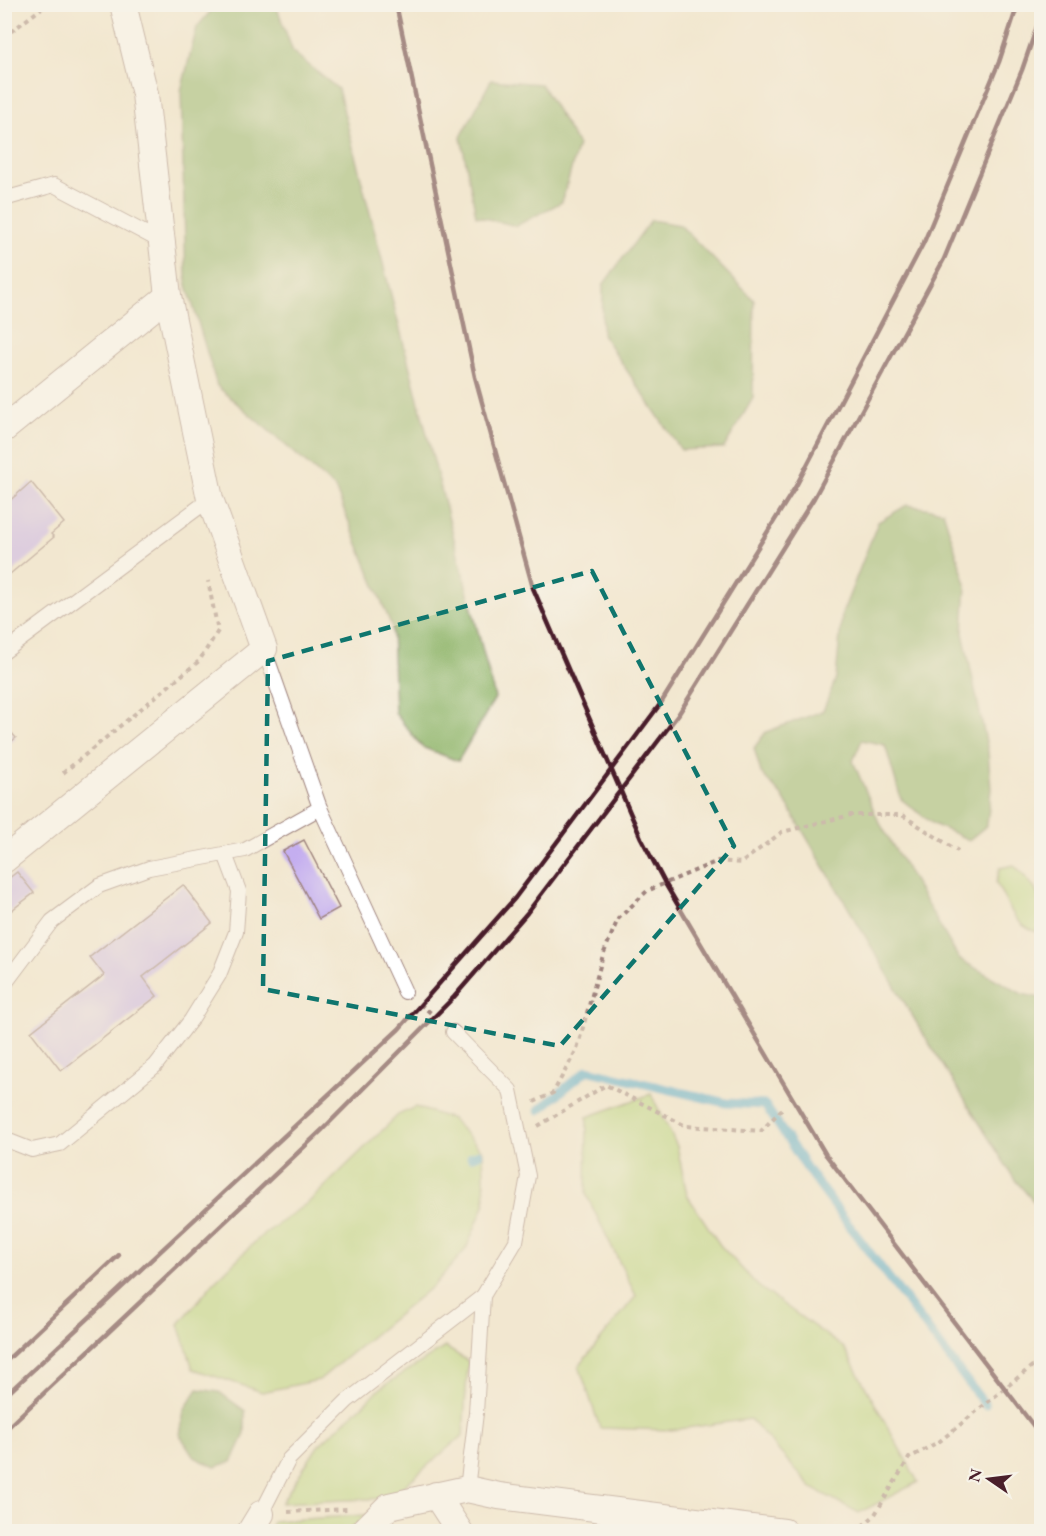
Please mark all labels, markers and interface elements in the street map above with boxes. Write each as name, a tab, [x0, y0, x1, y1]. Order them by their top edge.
north arrow	[959, 1449, 1019, 1509]
text: N	[963, 1467, 987, 1484]

